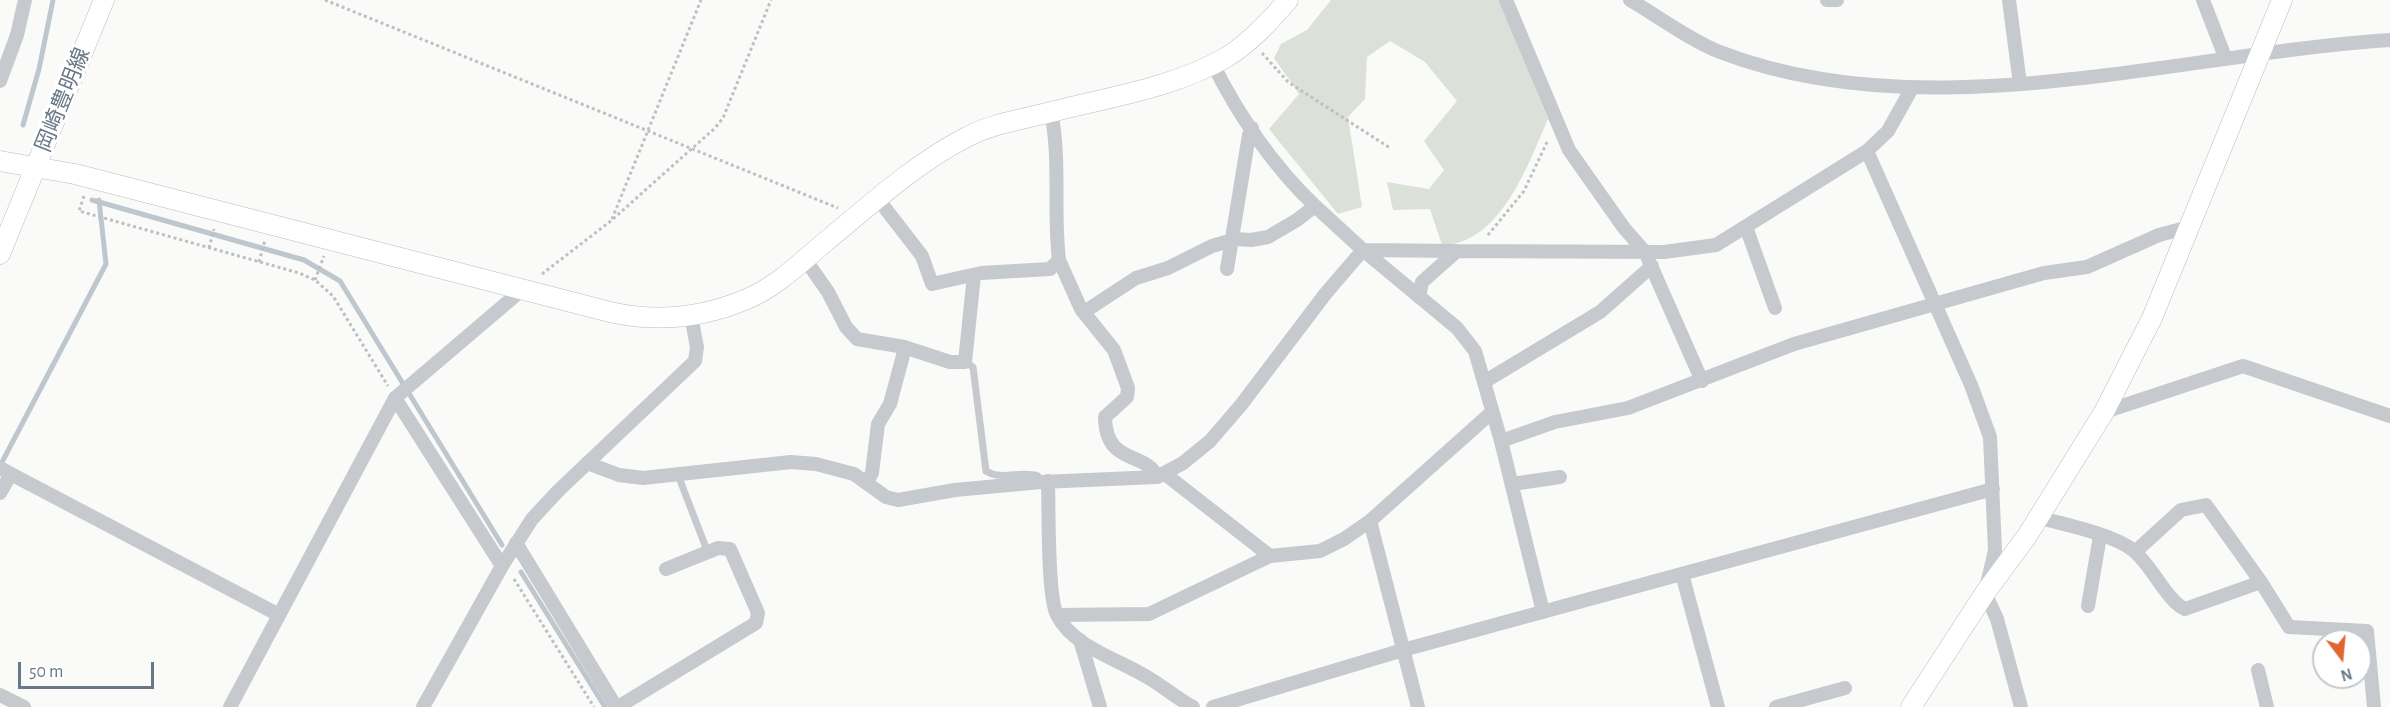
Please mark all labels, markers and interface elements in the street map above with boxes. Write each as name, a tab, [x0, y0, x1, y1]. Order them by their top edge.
street label: 岡崎豊明線	[30, 44, 96, 156]
north arrow	[2312, 629, 2372, 689]
scale bar	[21, 650, 158, 688]
text: 50 m	[29, 663, 63, 681]
text: N	[2339, 665, 2354, 684]

